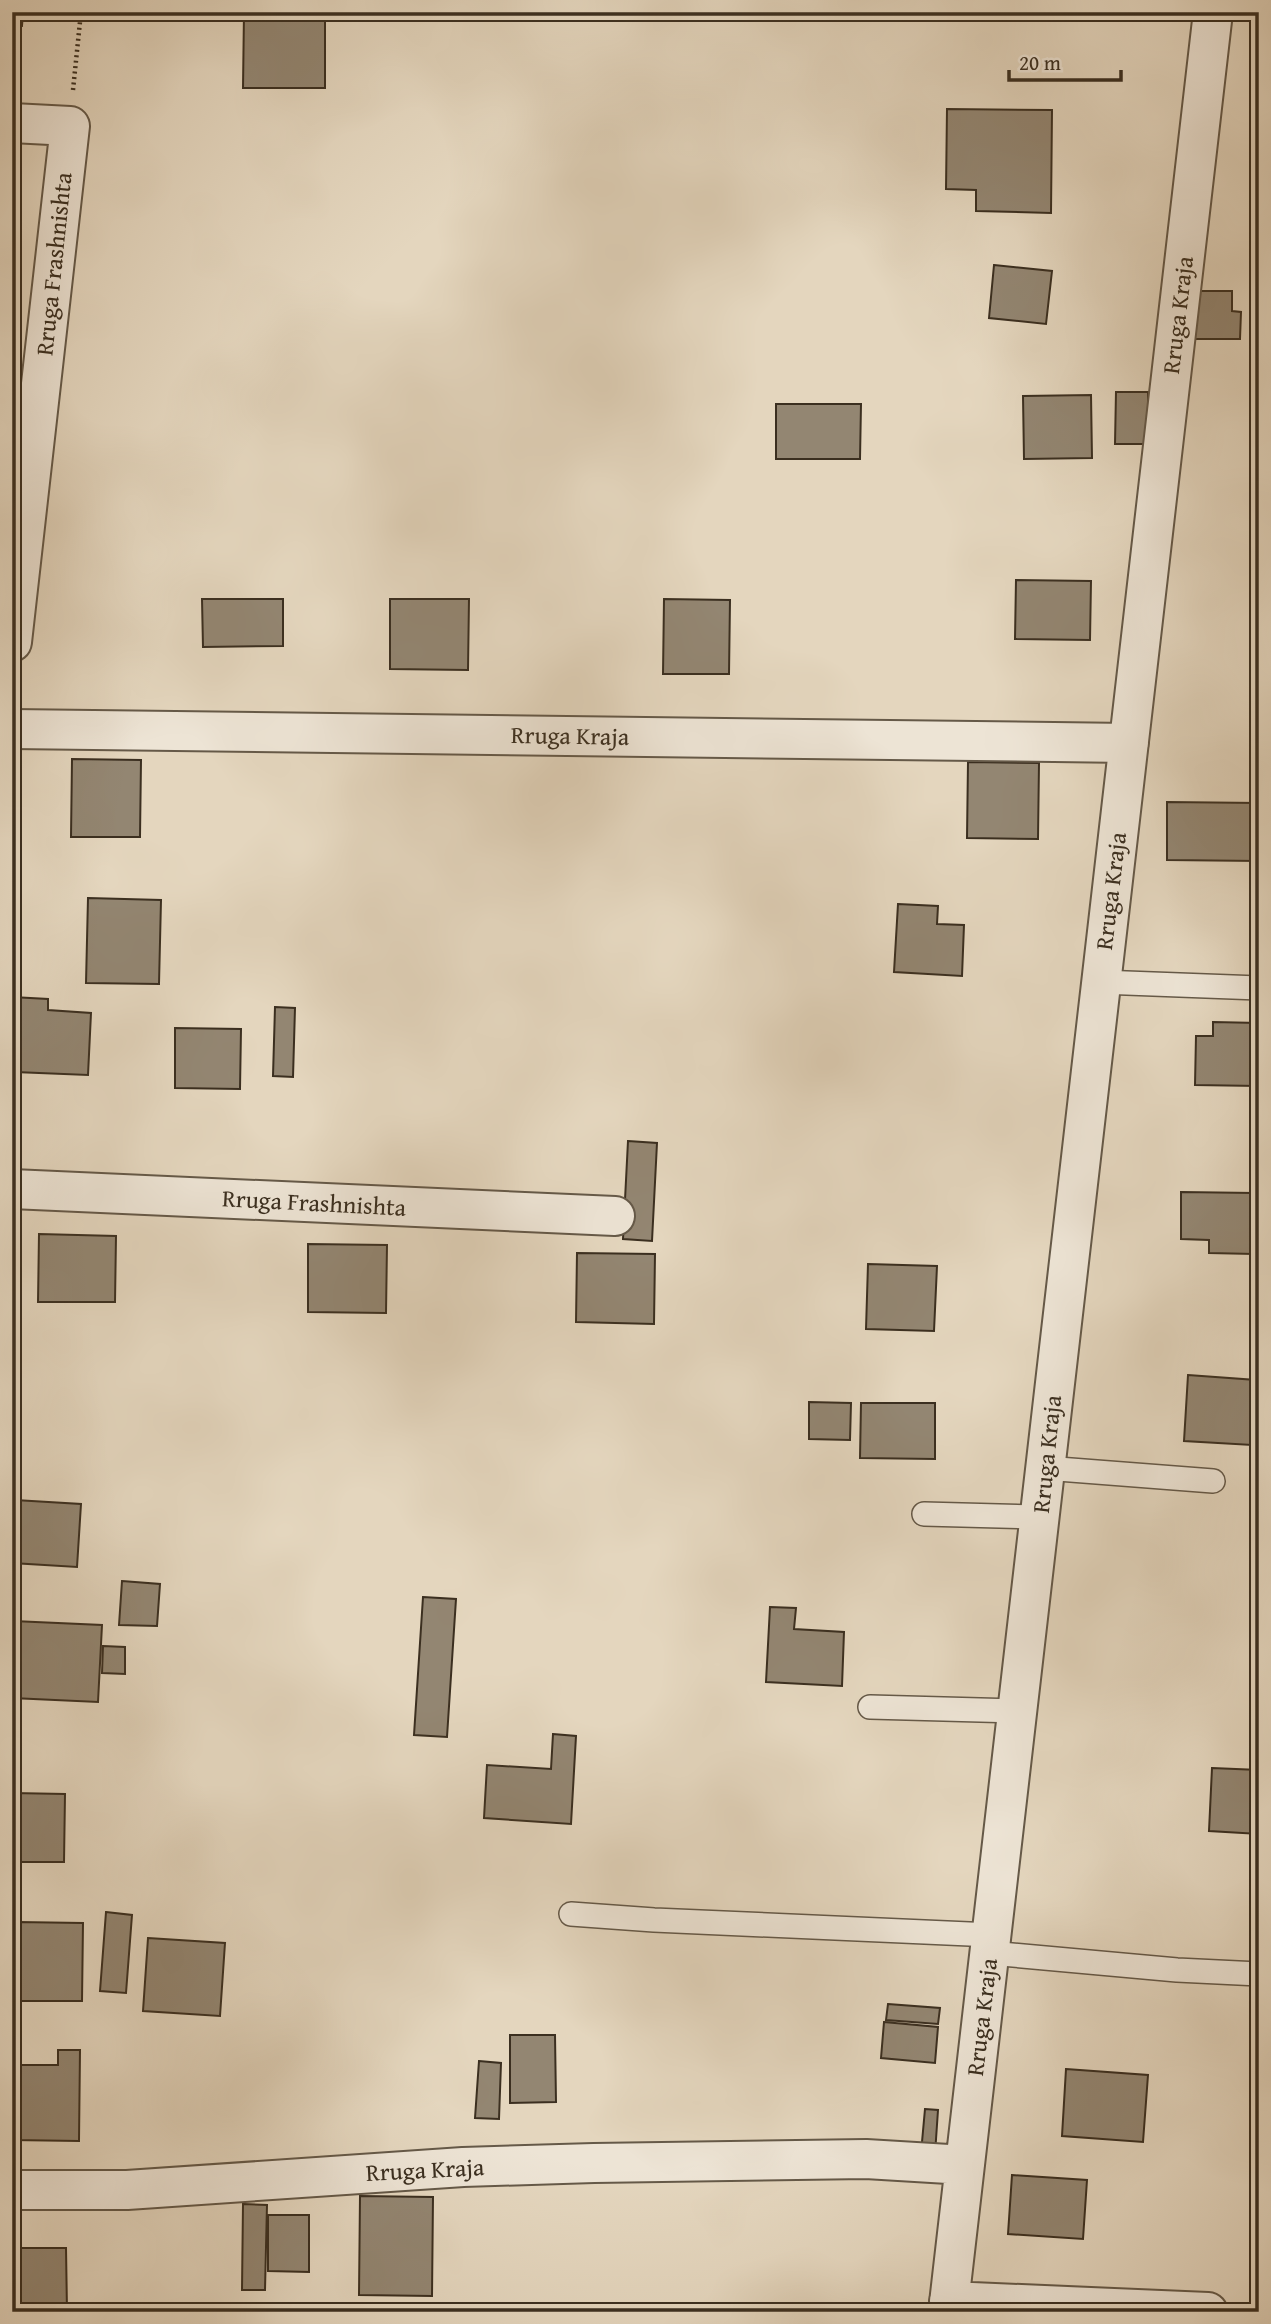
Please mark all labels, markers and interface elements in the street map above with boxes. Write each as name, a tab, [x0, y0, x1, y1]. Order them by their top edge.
scale bar	[1009, 38, 1120, 82]
text: 20 m	[1019, 47, 1061, 78]
street label: Rruga Frashnishta	[26, 170, 81, 357]
street label: Rruga Kraja	[1153, 253, 1202, 376]
street label: Rruga Kraja	[511, 717, 630, 754]
street label: Rruga Kraja	[1086, 829, 1135, 952]
street label: Rruga Frashnishta	[221, 1180, 407, 1225]
street label: Rruga Kraja	[1023, 1393, 1070, 1515]
street label: Rruga Kraja	[957, 1955, 1006, 2078]
street label: Rruga Kraja	[365, 2149, 486, 2190]

